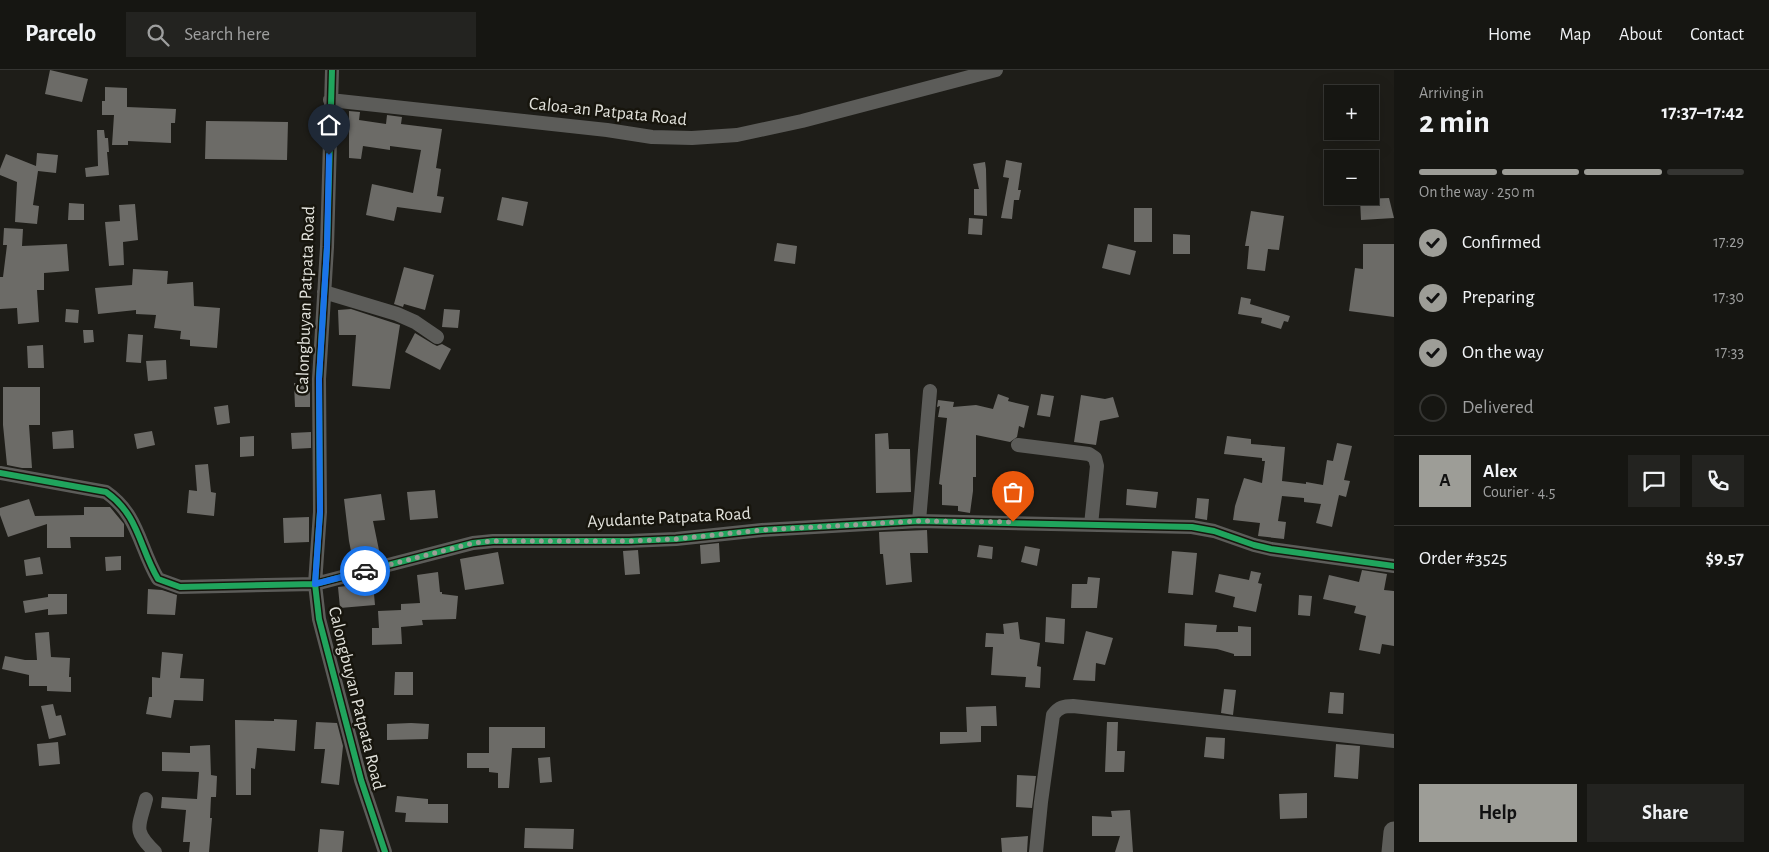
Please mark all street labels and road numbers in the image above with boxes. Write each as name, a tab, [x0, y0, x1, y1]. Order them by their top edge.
street label: Caloa-an Patpata Road	[528, 95, 688, 129]
street label: Calongbuyan Patpata Road	[294, 206, 318, 394]
street label: Ayudante Patpata Road	[587, 505, 751, 531]
street label: Calongbuyan Patpata Road	[325, 605, 388, 792]

